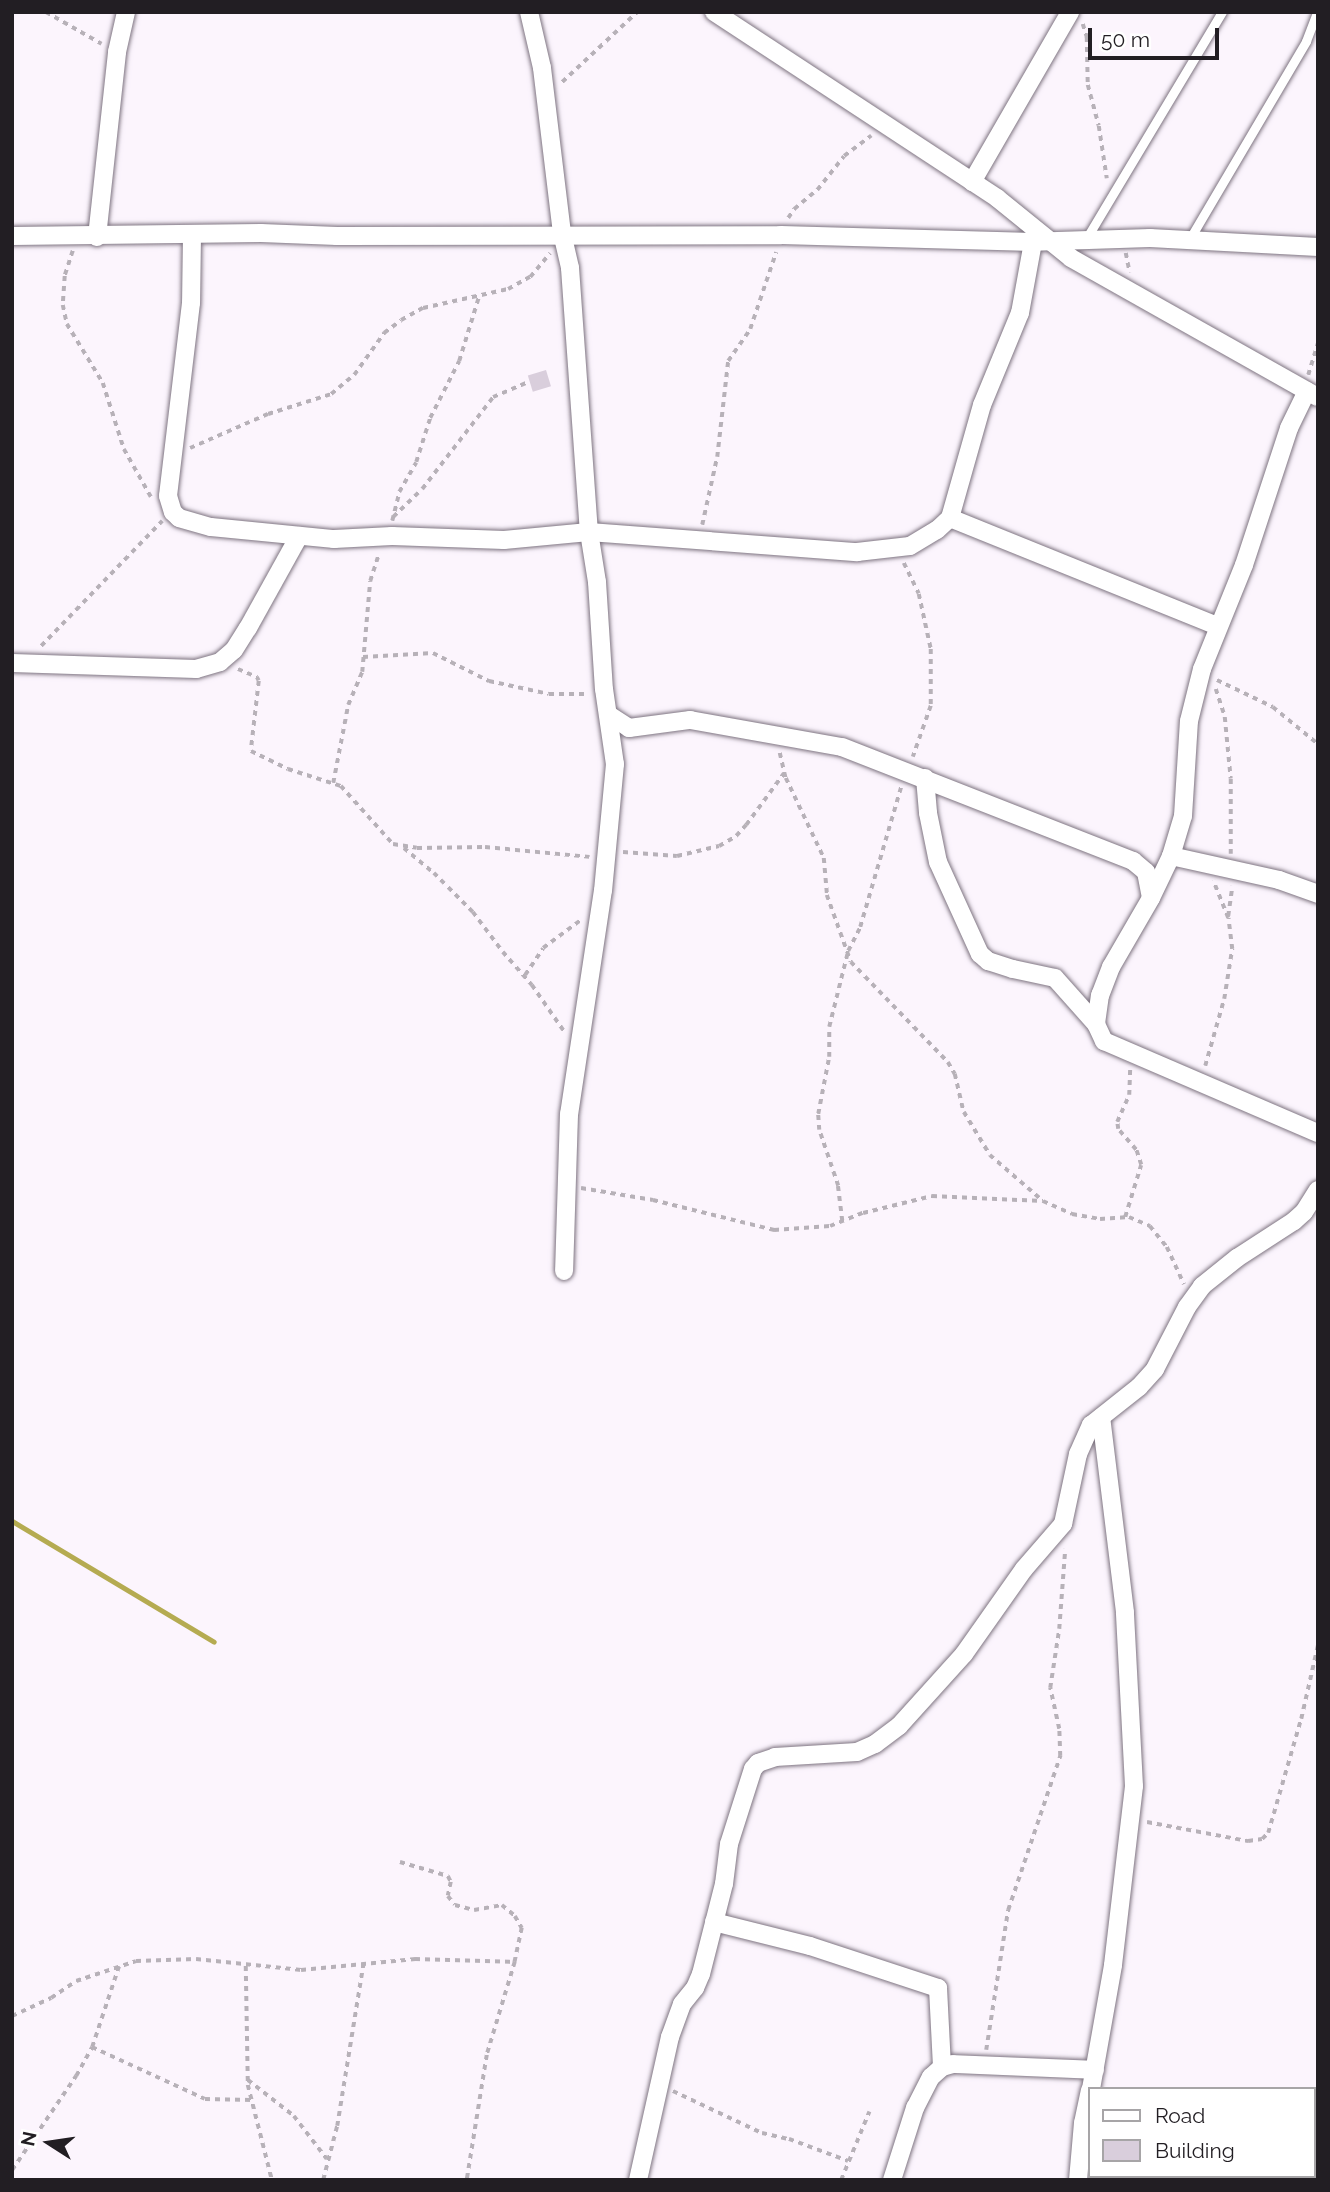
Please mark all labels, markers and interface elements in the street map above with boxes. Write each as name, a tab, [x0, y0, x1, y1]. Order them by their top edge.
scale bar	[1092, 14, 1223, 58]
text: 50 m	[1101, 27, 1150, 52]
legend	[1088, 2087, 1316, 2178]
text: Road	[1155, 2103, 1205, 2128]
north arrow	[14, 2108, 84, 2178]
text: N	[16, 2129, 41, 2148]
text: Building	[1155, 2138, 1235, 2163]

